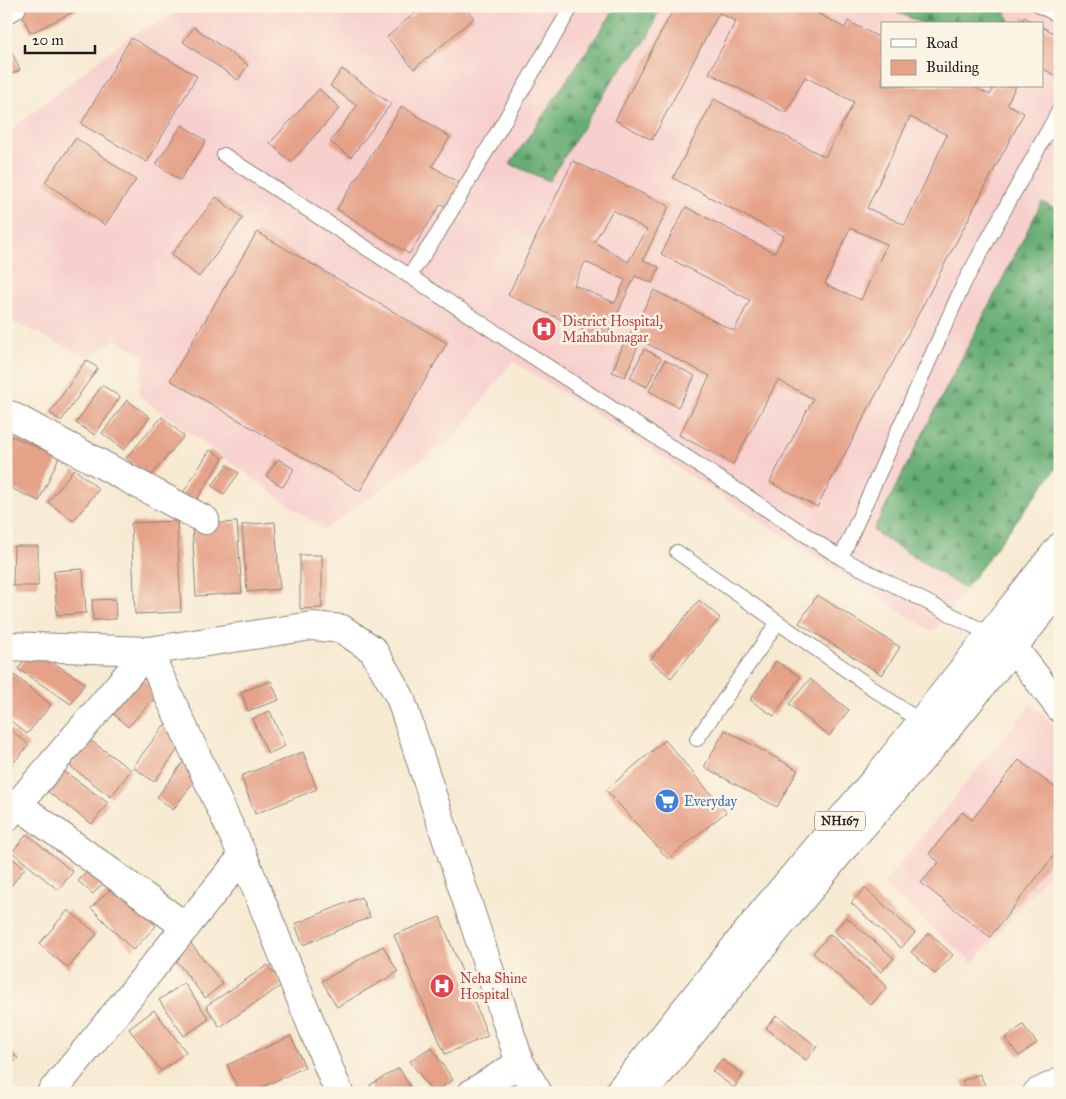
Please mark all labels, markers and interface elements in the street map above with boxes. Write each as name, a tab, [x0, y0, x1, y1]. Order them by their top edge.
scale bar	[25, 22, 95, 54]
legend	[881, 22, 1044, 88]
text: 20 m	[32, 31, 64, 49]
text: Road	[926, 34, 958, 52]
text: Building	[926, 58, 980, 76]
place label: District Hospital, Mahabubnagar	[562, 313, 664, 346]
hospital icon: District Hospital, Mahabubnagar	[531, 316, 557, 342]
supermarket icon: Everyday	[654, 788, 680, 814]
place label: Everyday	[684, 793, 738, 810]
road number: NH167	[815, 811, 865, 830]
place label: Neha Shine Hospital	[460, 970, 527, 1003]
hospital icon: Neha Shine Hospital	[429, 973, 455, 999]

